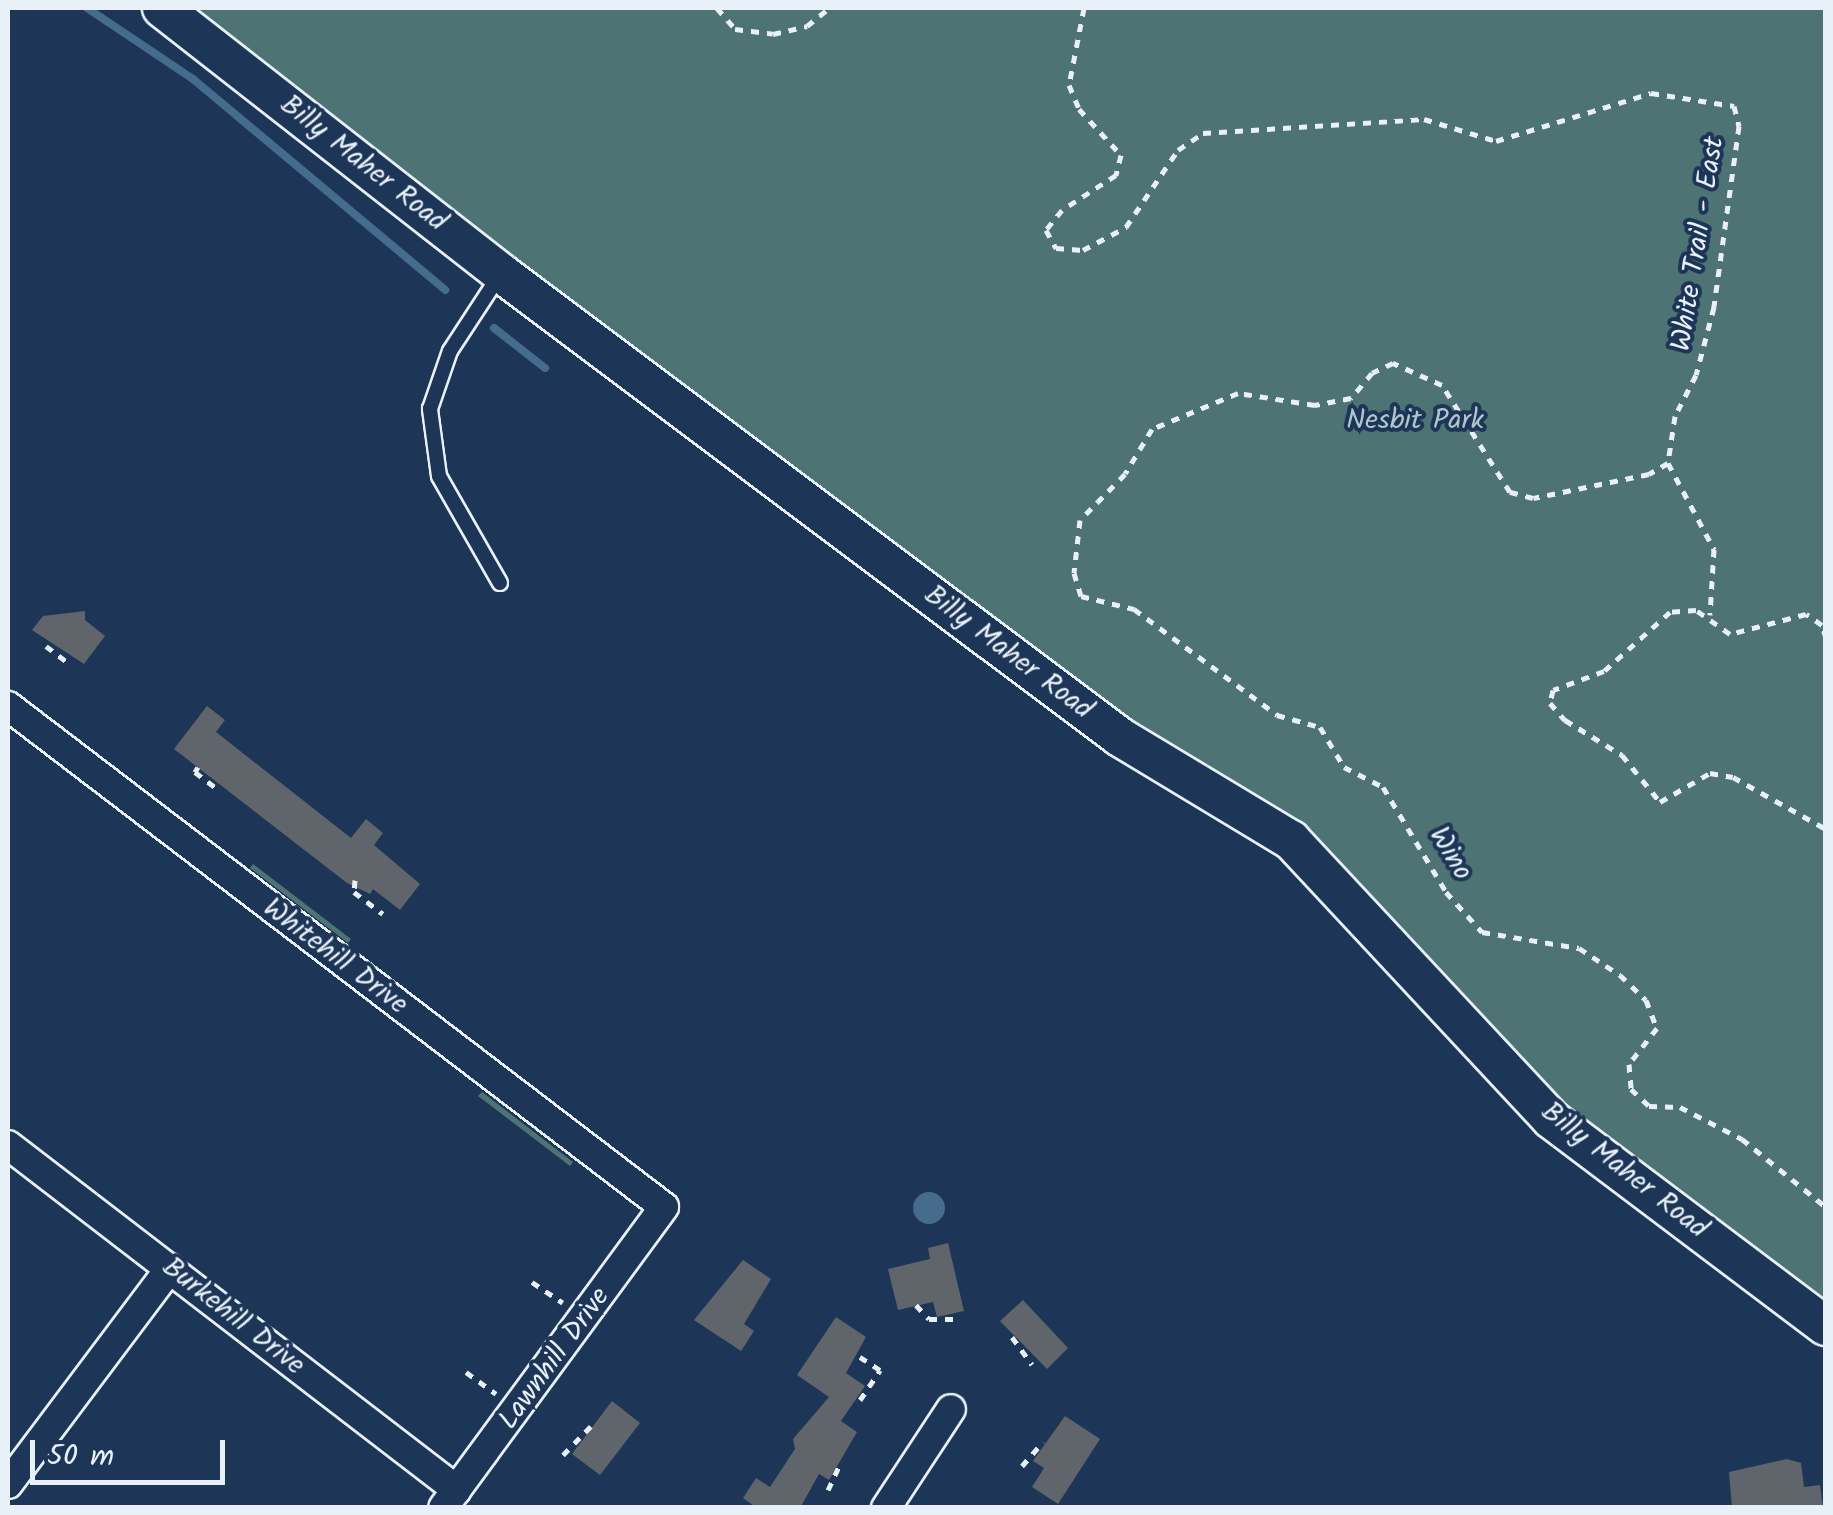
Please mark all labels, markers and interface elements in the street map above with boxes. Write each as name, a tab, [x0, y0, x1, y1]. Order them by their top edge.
street label: Billy Maher Road	[273, 89, 453, 239]
street label: White Trail - East	[1665, 134, 1733, 354]
park label: Nesbit Park	[1346, 404, 1484, 438]
street label: Billy Maher Road	[917, 579, 1099, 727]
street label: Wino	[1421, 821, 1479, 887]
street label: Whitehill Drive	[256, 892, 414, 1022]
street label: Billy Maher Road	[1534, 1096, 1714, 1246]
street label: Burkehill Drive	[155, 1251, 311, 1383]
street label: Lawnhill Drive	[492, 1281, 618, 1437]
scale bar	[35, 1420, 230, 1482]
text: 50 m	[47, 1433, 114, 1481]

